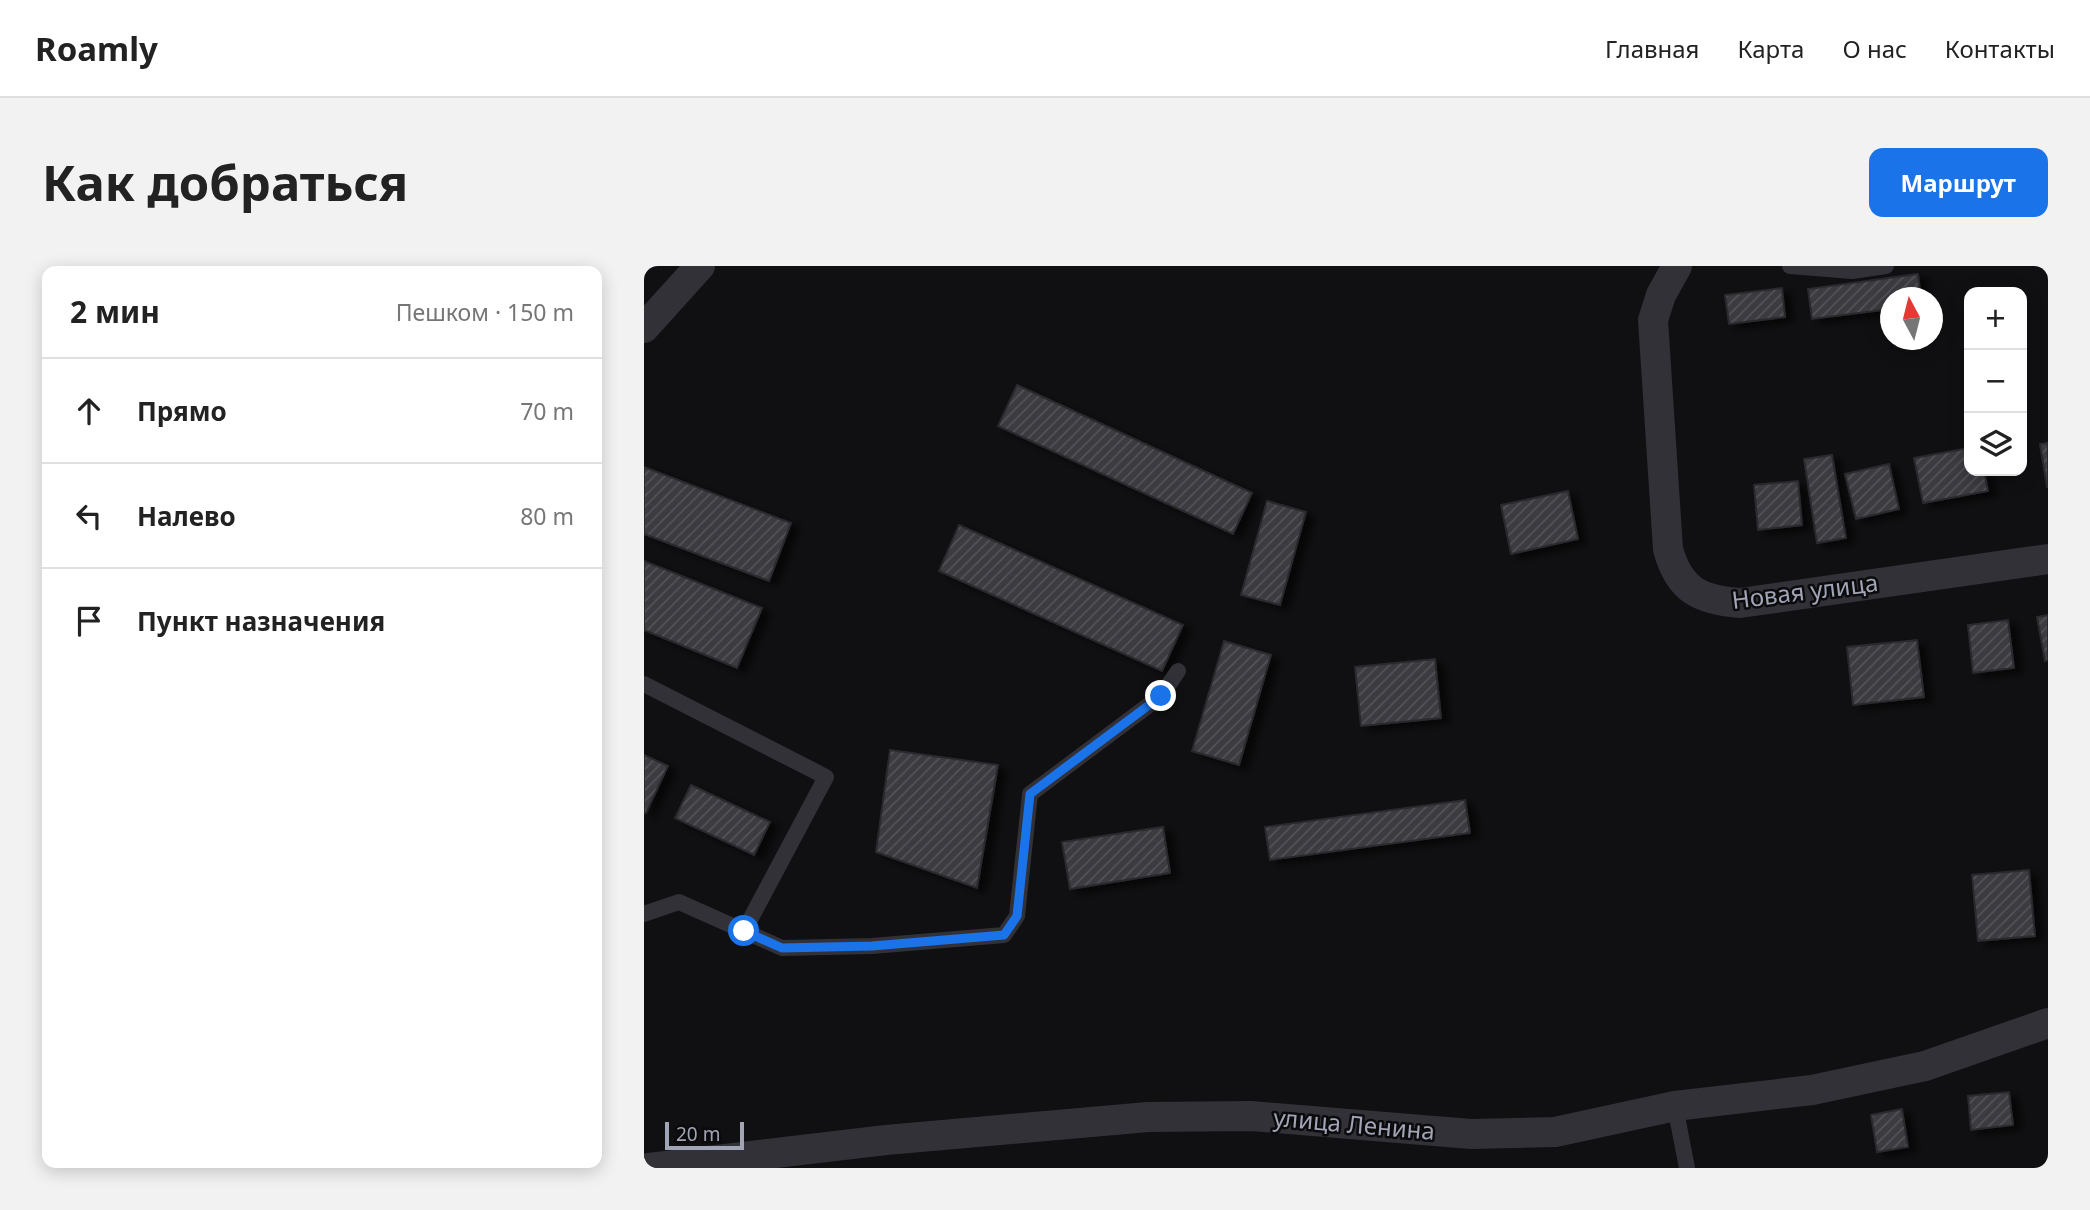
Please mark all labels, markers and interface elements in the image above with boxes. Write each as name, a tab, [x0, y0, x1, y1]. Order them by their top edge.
text: Roamly	[35, 26, 158, 71]
text: Главная	[1605, 32, 1699, 65]
text: Карта	[1737, 32, 1804, 65]
text: О нас	[1842, 32, 1907, 65]
text: Контакты	[1945, 32, 2055, 65]
button: Маршрут	[1869, 148, 2048, 217]
text: Как добраться	[42, 149, 408, 215]
north arrow	[1880, 287, 1943, 350]
map controls	[1964, 287, 2027, 476]
button: +	[1964, 287, 2027, 350]
text: 2 мин	[70, 291, 160, 332]
text: Пешком · 150 m	[396, 296, 574, 328]
button: −	[1964, 350, 2027, 413]
icon: ahead	[70, 392, 108, 430]
text: Прямо	[137, 393, 227, 429]
text: 70 m	[520, 395, 574, 427]
button: layers	[1964, 413, 2027, 476]
icon: left	[70, 497, 108, 535]
text: Налево	[137, 498, 236, 534]
text: 80 m	[520, 500, 574, 532]
street label: Новая улица	[1730, 565, 1880, 616]
icon: arrive	[70, 602, 108, 640]
text: Пункт назначения	[137, 603, 385, 639]
route end	[1145, 680, 1176, 711]
route start	[728, 915, 759, 946]
street label: улица Ленина	[1272, 1100, 1436, 1147]
scale bar	[665, 1119, 744, 1151]
text: 20 m	[676, 1121, 720, 1147]

